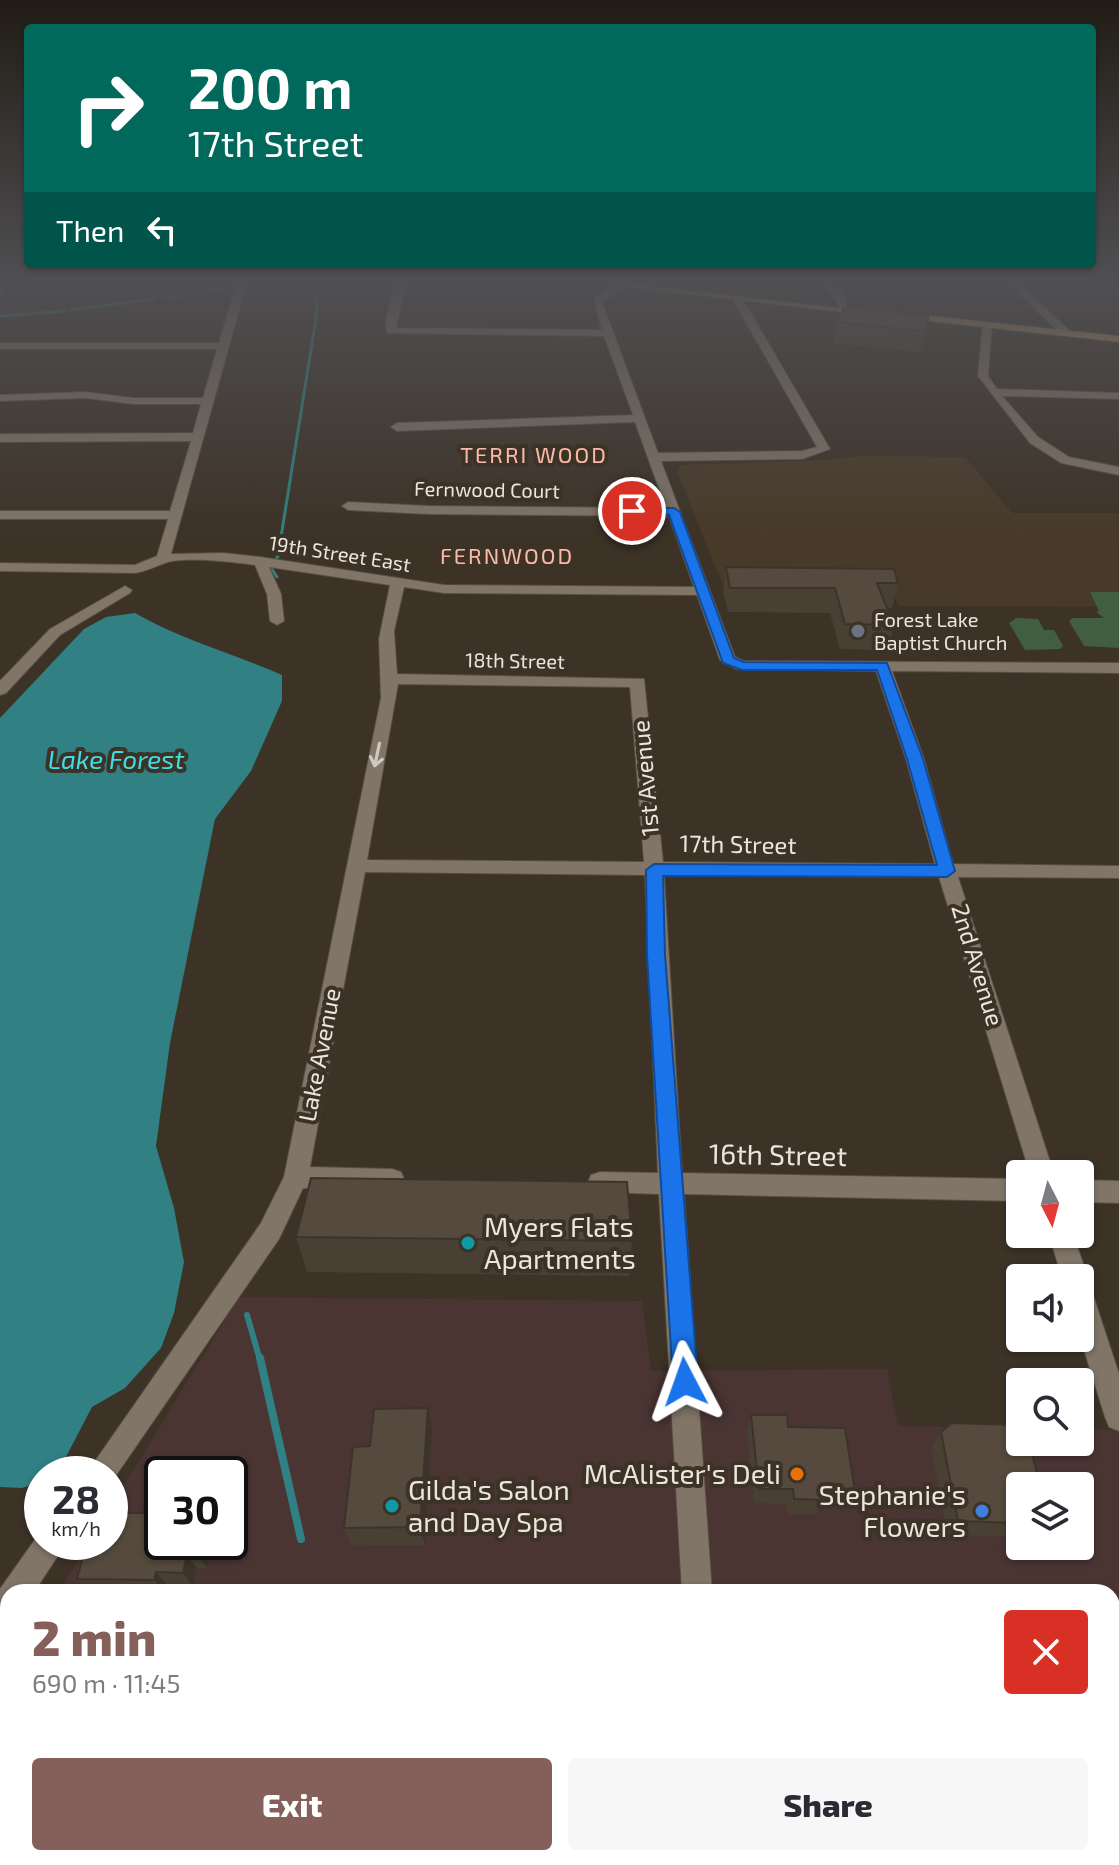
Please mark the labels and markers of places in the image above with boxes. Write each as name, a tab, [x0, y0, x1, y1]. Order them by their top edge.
pin	[598, 477, 666, 545]
place label: Forest Lake Baptist Church	[874, 607, 1007, 654]
marker: Forest Lake Baptist Church	[849, 622, 867, 640]
place label: Myers Flats Apartments	[484, 1209, 636, 1275]
marker: Myers Flats Apartments	[459, 1234, 477, 1252]
place label: McAlister's Deli	[584, 1456, 781, 1490]
marker: McAlister's Deli	[788, 1465, 806, 1483]
place label: Gilda's Salon and Day Spa	[408, 1472, 570, 1538]
place label: Stephanie's Flowers	[819, 1477, 966, 1543]
marker: Gilda's Salon and Day Spa	[383, 1497, 401, 1515]
marker: Stephanie's Flowers	[973, 1502, 991, 1520]

